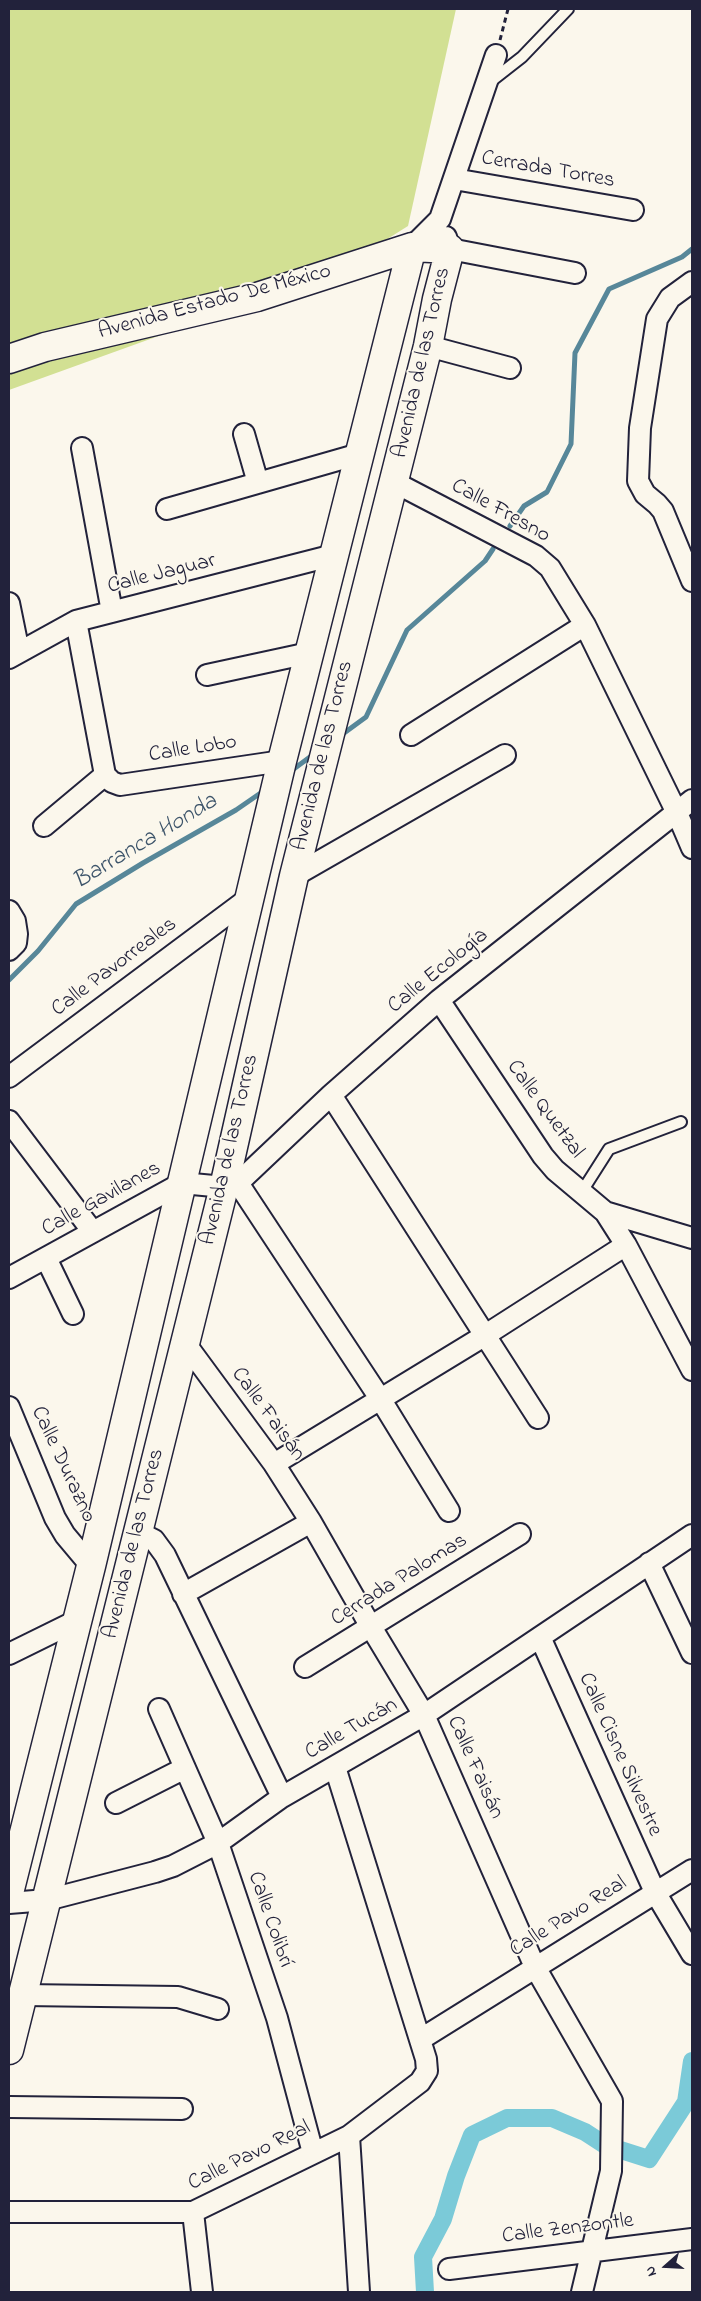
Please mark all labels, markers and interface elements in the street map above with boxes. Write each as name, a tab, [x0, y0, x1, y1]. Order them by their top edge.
street label: Cerrada Torres	[479, 146, 617, 196]
street label: Avenida Estado De México	[96, 259, 334, 347]
street label: Avenida de las Torres	[388, 265, 458, 461]
street label: Calle Fresno	[446, 474, 554, 550]
street label: Calle Jaguar	[105, 549, 219, 601]
street label: Avenida de las Torres	[288, 658, 360, 854]
street label: Calle Lobo	[147, 730, 239, 770]
water label: Barranca Honda	[69, 789, 223, 897]
street label: Calle Pavorreales	[47, 912, 183, 1024]
street label: Calle Ecología	[383, 924, 495, 1020]
street label: Avenida de las Torres	[196, 1052, 266, 1248]
street label: Calle Quetzal	[499, 1056, 589, 1164]
street label: Calle Gavilanes	[38, 1156, 166, 1244]
street label: Calle Faisán	[224, 1363, 310, 1467]
street label: Calle Durazno	[24, 1403, 100, 1527]
street label: Avenida de las Torres	[99, 1446, 171, 1642]
street label: Cerrada Palomas	[327, 1529, 473, 1633]
street label: Calle Cisne Silvestre	[571, 1669, 667, 1841]
street label: Calle Tucán	[301, 1693, 403, 1767]
street label: Calle Faisán	[440, 1712, 508, 1824]
street label: Calle Colibrí	[240, 1869, 298, 1971]
street label: Calle Pavo Real	[506, 1872, 632, 1964]
street label: Calle Pavo Real	[184, 2116, 316, 2198]
street label: Calle Zenzontle	[501, 2209, 635, 2251]
north arrow	[641, 2241, 691, 2291]
text: N	[640, 2263, 663, 2279]

